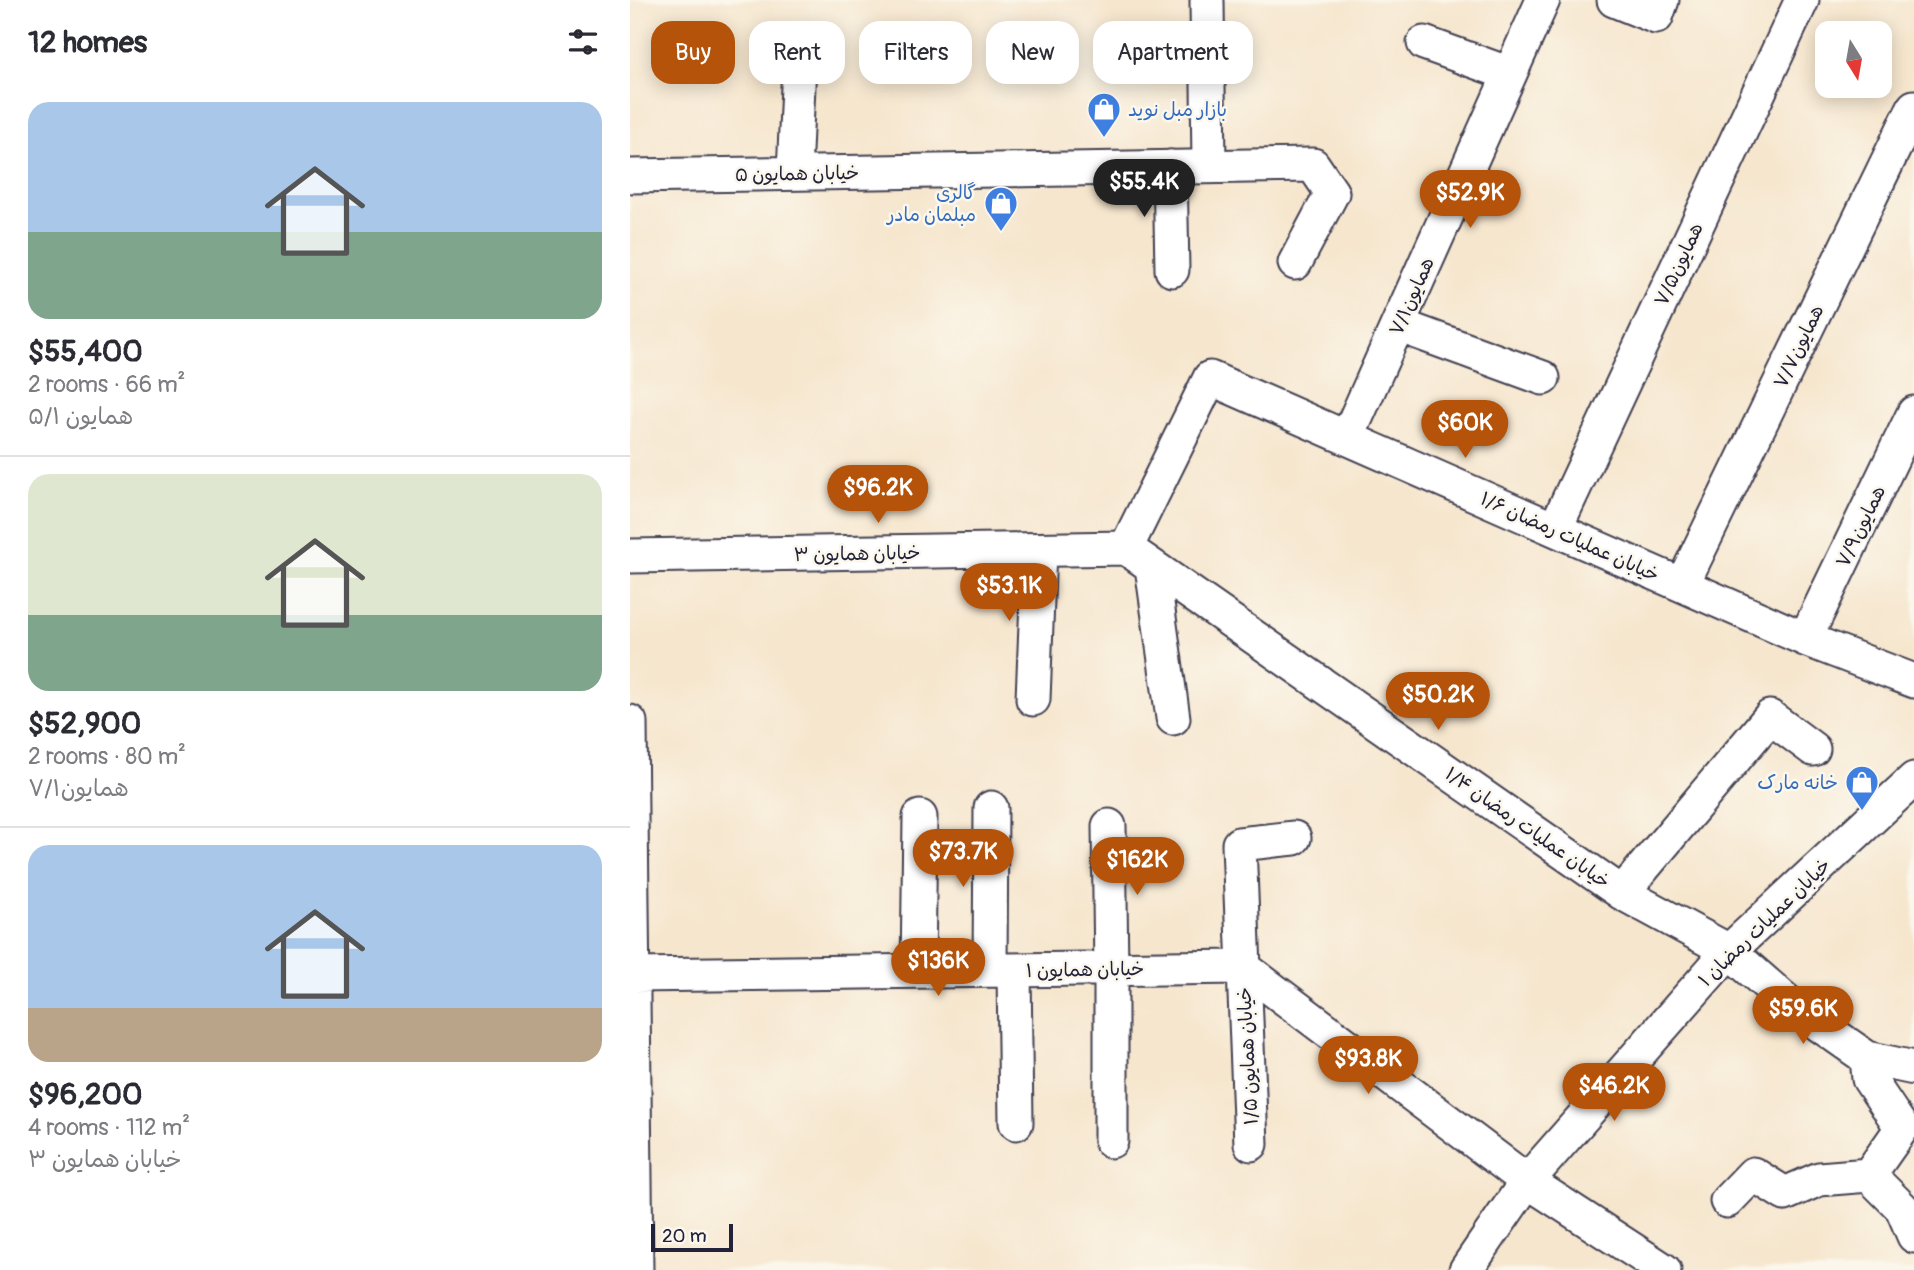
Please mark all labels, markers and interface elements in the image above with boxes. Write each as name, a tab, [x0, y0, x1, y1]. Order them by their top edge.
chip: Buy	[651, 21, 735, 84]
chip: Rent	[749, 21, 845, 84]
chip: Filters	[859, 21, 972, 84]
chip: New	[986, 21, 1079, 84]
chip: Apartment	[1093, 21, 1253, 84]
north arrow	[1815, 21, 1892, 98]
map controls	[1815, 21, 1892, 98]
icon: filters	[564, 23, 602, 61]
text: 12 homes	[28, 24, 147, 61]
shop icon: بازار مبل نوید	[1085, 90, 1123, 139]
place label: بازار مبل نوید	[1128, 98, 1227, 122]
icon: home	[252, 148, 378, 274]
pin: $55.4K	[1087, 160, 1201, 219]
street label: خیابان همایون ۵	[735, 161, 859, 187]
text: $55.4K	[1109, 167, 1179, 196]
pin: $52.9K	[1413, 170, 1527, 230]
text: $52.9K	[1436, 178, 1504, 207]
place label: گالری مبلمان مادر	[885, 181, 976, 227]
shop icon: گالری مبلمان مادر	[982, 184, 1020, 233]
street label: همایون۷/۵	[1649, 219, 1709, 310]
street label: همایون۷/۱	[1384, 254, 1440, 339]
street label: همایون۷/۷	[1768, 301, 1829, 392]
text: $55,400	[28, 333, 143, 370]
text: 2 rooms · 66 m²	[28, 370, 185, 399]
pin: $60K	[1424, 400, 1506, 460]
text: همایون ۵/۱	[28, 402, 133, 431]
text: $60K	[1437, 408, 1493, 437]
pin: $96.2K	[821, 466, 935, 525]
text: $96.2K	[843, 473, 913, 502]
street label: همایون۷/۹	[1831, 482, 1891, 571]
street label: خیابان عملیات رمضان ۱/۶	[1476, 487, 1663, 587]
icon: home	[252, 520, 378, 646]
street label: خیابان همایون ۳	[793, 541, 921, 567]
pin: $53.1K	[952, 564, 1066, 623]
text: $53.1K	[976, 571, 1042, 600]
pin: $50.2K	[1381, 672, 1495, 732]
text: $50.2K	[1402, 680, 1474, 709]
text: $52,900	[28, 705, 141, 742]
text: 2 rooms · 80 m²	[28, 742, 186, 771]
street label: خیابان عملیات رمضان ۱/۴	[1440, 762, 1615, 894]
shop icon: خانه مارک	[1843, 763, 1881, 812]
place label: خانه مارک	[1757, 771, 1838, 795]
text: همایون۷/۱	[28, 774, 129, 803]
pin: $73.7K	[906, 830, 1020, 889]
text: $73.7K	[929, 837, 997, 866]
pin: $162K	[1088, 838, 1186, 897]
text: $162K	[1106, 845, 1168, 874]
street label: خیابان عملیات رمضان ۱	[1693, 853, 1836, 992]
icon: home	[252, 891, 378, 1017]
pin: $136K	[889, 939, 987, 998]
text: $136K	[907, 946, 969, 975]
street label: خیابان همایون ۱	[1026, 957, 1144, 983]
street label: خیابان همایون ۱/۵	[1232, 986, 1264, 1126]
pin: $59.6K	[1746, 986, 1860, 1046]
text: $59.6K	[1768, 994, 1838, 1023]
pin: $93.8K	[1311, 1036, 1425, 1096]
text: $93.8K	[1334, 1044, 1402, 1073]
pin: $46.2K	[1557, 1064, 1671, 1123]
text: $46.2K	[1579, 1071, 1649, 1100]
text: $96,200	[28, 1076, 143, 1113]
text: 4 rooms · 112 m²	[28, 1113, 190, 1142]
text: خیابان همایون ۳	[28, 1145, 182, 1174]
scale bar	[651, 1221, 733, 1253]
text: 20 m	[662, 1224, 707, 1248]

